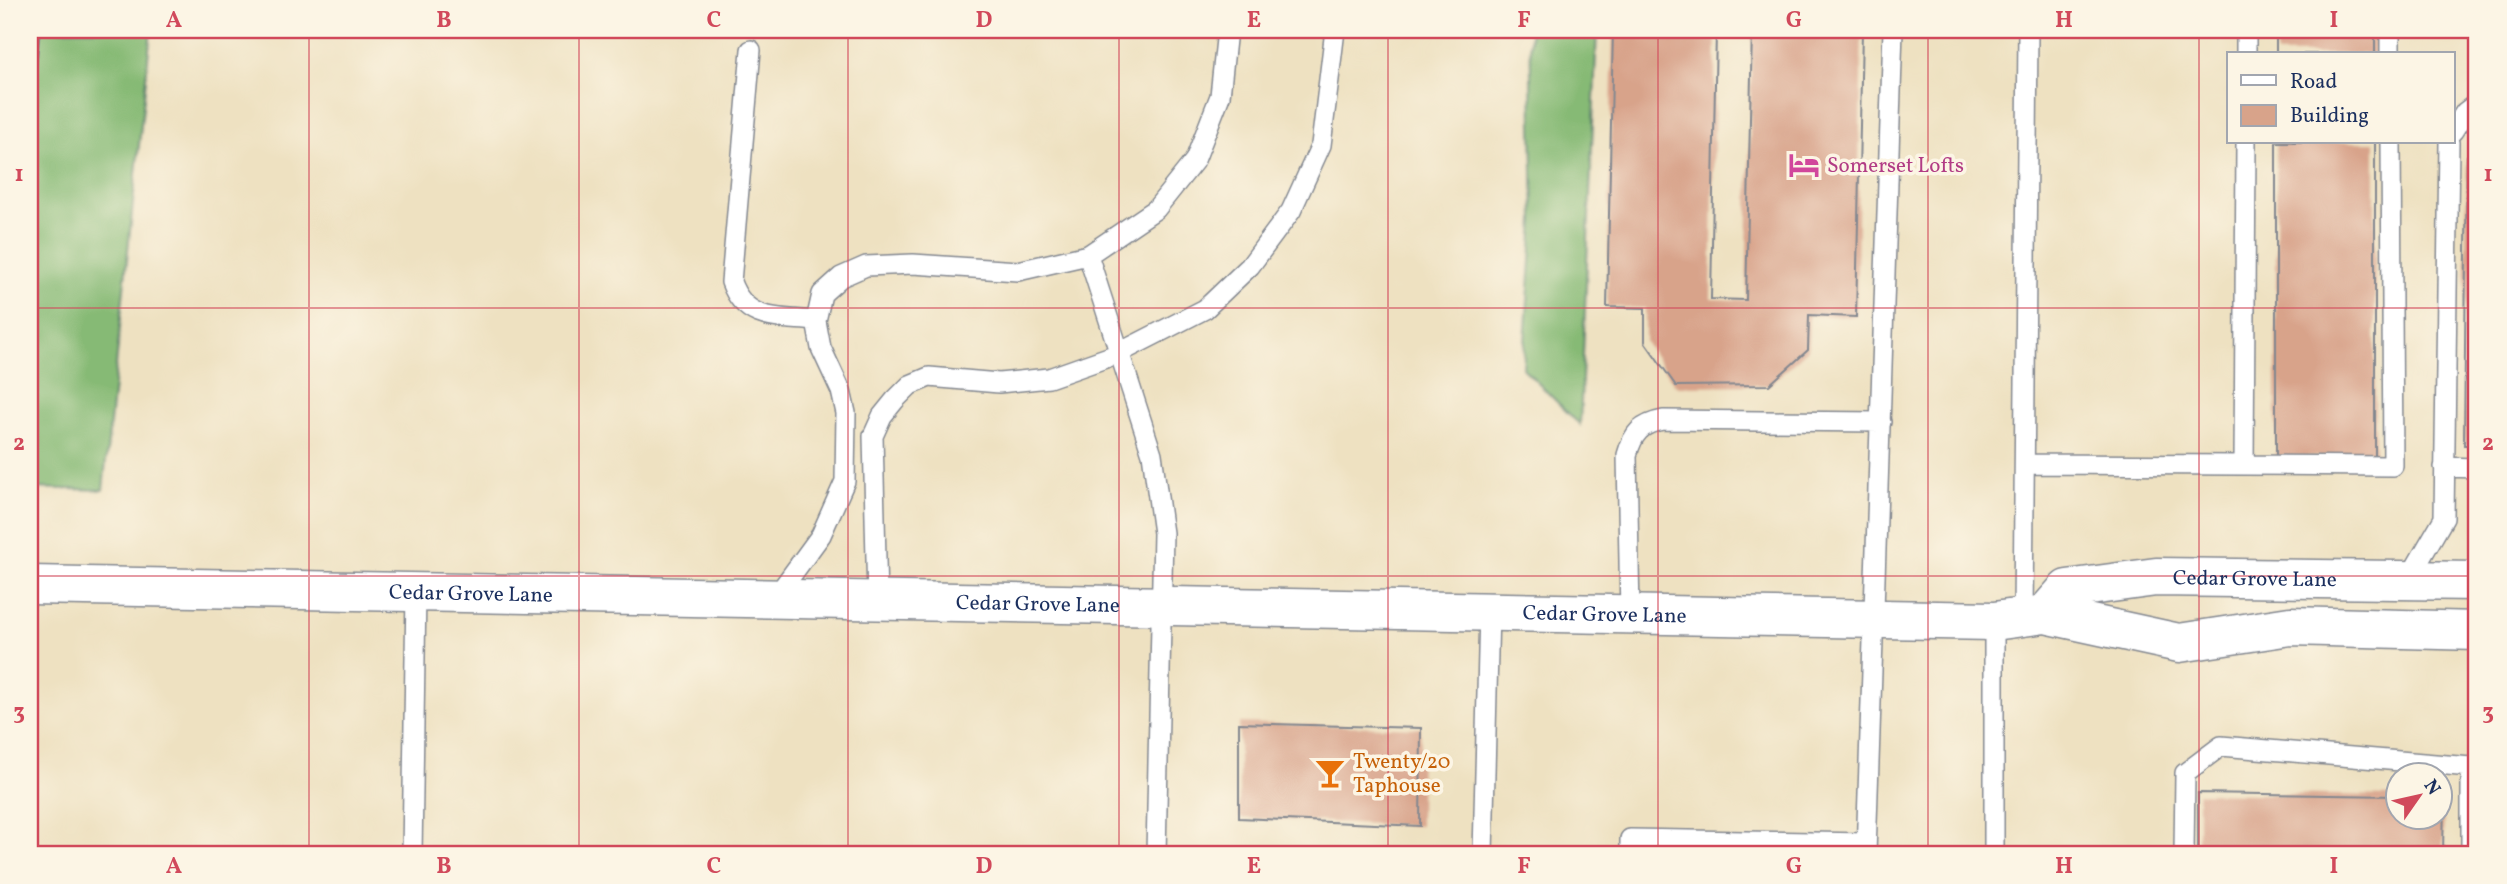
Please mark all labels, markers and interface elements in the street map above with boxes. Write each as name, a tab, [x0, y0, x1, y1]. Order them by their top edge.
text: A	[166, 5, 182, 37]
text: B	[436, 5, 452, 37]
text: C	[707, 5, 721, 37]
text: D	[976, 5, 993, 37]
text: E	[1247, 5, 1261, 37]
text: F	[1517, 5, 1531, 37]
text: G	[1786, 5, 1802, 37]
text: H	[2055, 5, 2073, 37]
text: I	[2330, 5, 2338, 37]
legend	[2227, 52, 2454, 144]
text: Road	[2290, 68, 2337, 97]
text: Building	[2290, 102, 2369, 131]
hotel icon: Somerset Lofts	[1787, 148, 1821, 182]
place label: Somerset Lofts	[1827, 152, 1964, 181]
text: 1	[14, 159, 24, 191]
text: 1	[2483, 159, 2493, 191]
text: 2	[13, 428, 25, 460]
text: 2	[2482, 428, 2494, 460]
street label: Cedar Grove Lane	[2173, 564, 2337, 595]
street label: Cedar Grove Lane	[389, 579, 553, 611]
street label: Cedar Grove Lane	[956, 589, 1120, 621]
street label: Cedar Grove Lane	[1522, 599, 1687, 631]
text: 3	[13, 697, 25, 729]
text: 3	[2482, 697, 2494, 729]
place label: Twenty/20 Taphouse	[1353, 748, 1450, 801]
bar icon: Twenty/20 Taphouse	[1313, 756, 1347, 790]
north arrow	[2384, 762, 2454, 832]
text: N	[2417, 775, 2446, 801]
text: A	[166, 851, 182, 883]
text: B	[436, 851, 452, 883]
text: C	[707, 851, 721, 883]
text: D	[976, 851, 993, 883]
text: E	[1247, 851, 1261, 883]
text: F	[1517, 851, 1531, 883]
text: G	[1786, 851, 1802, 883]
text: H	[2055, 851, 2073, 883]
text: I	[2330, 851, 2338, 883]

